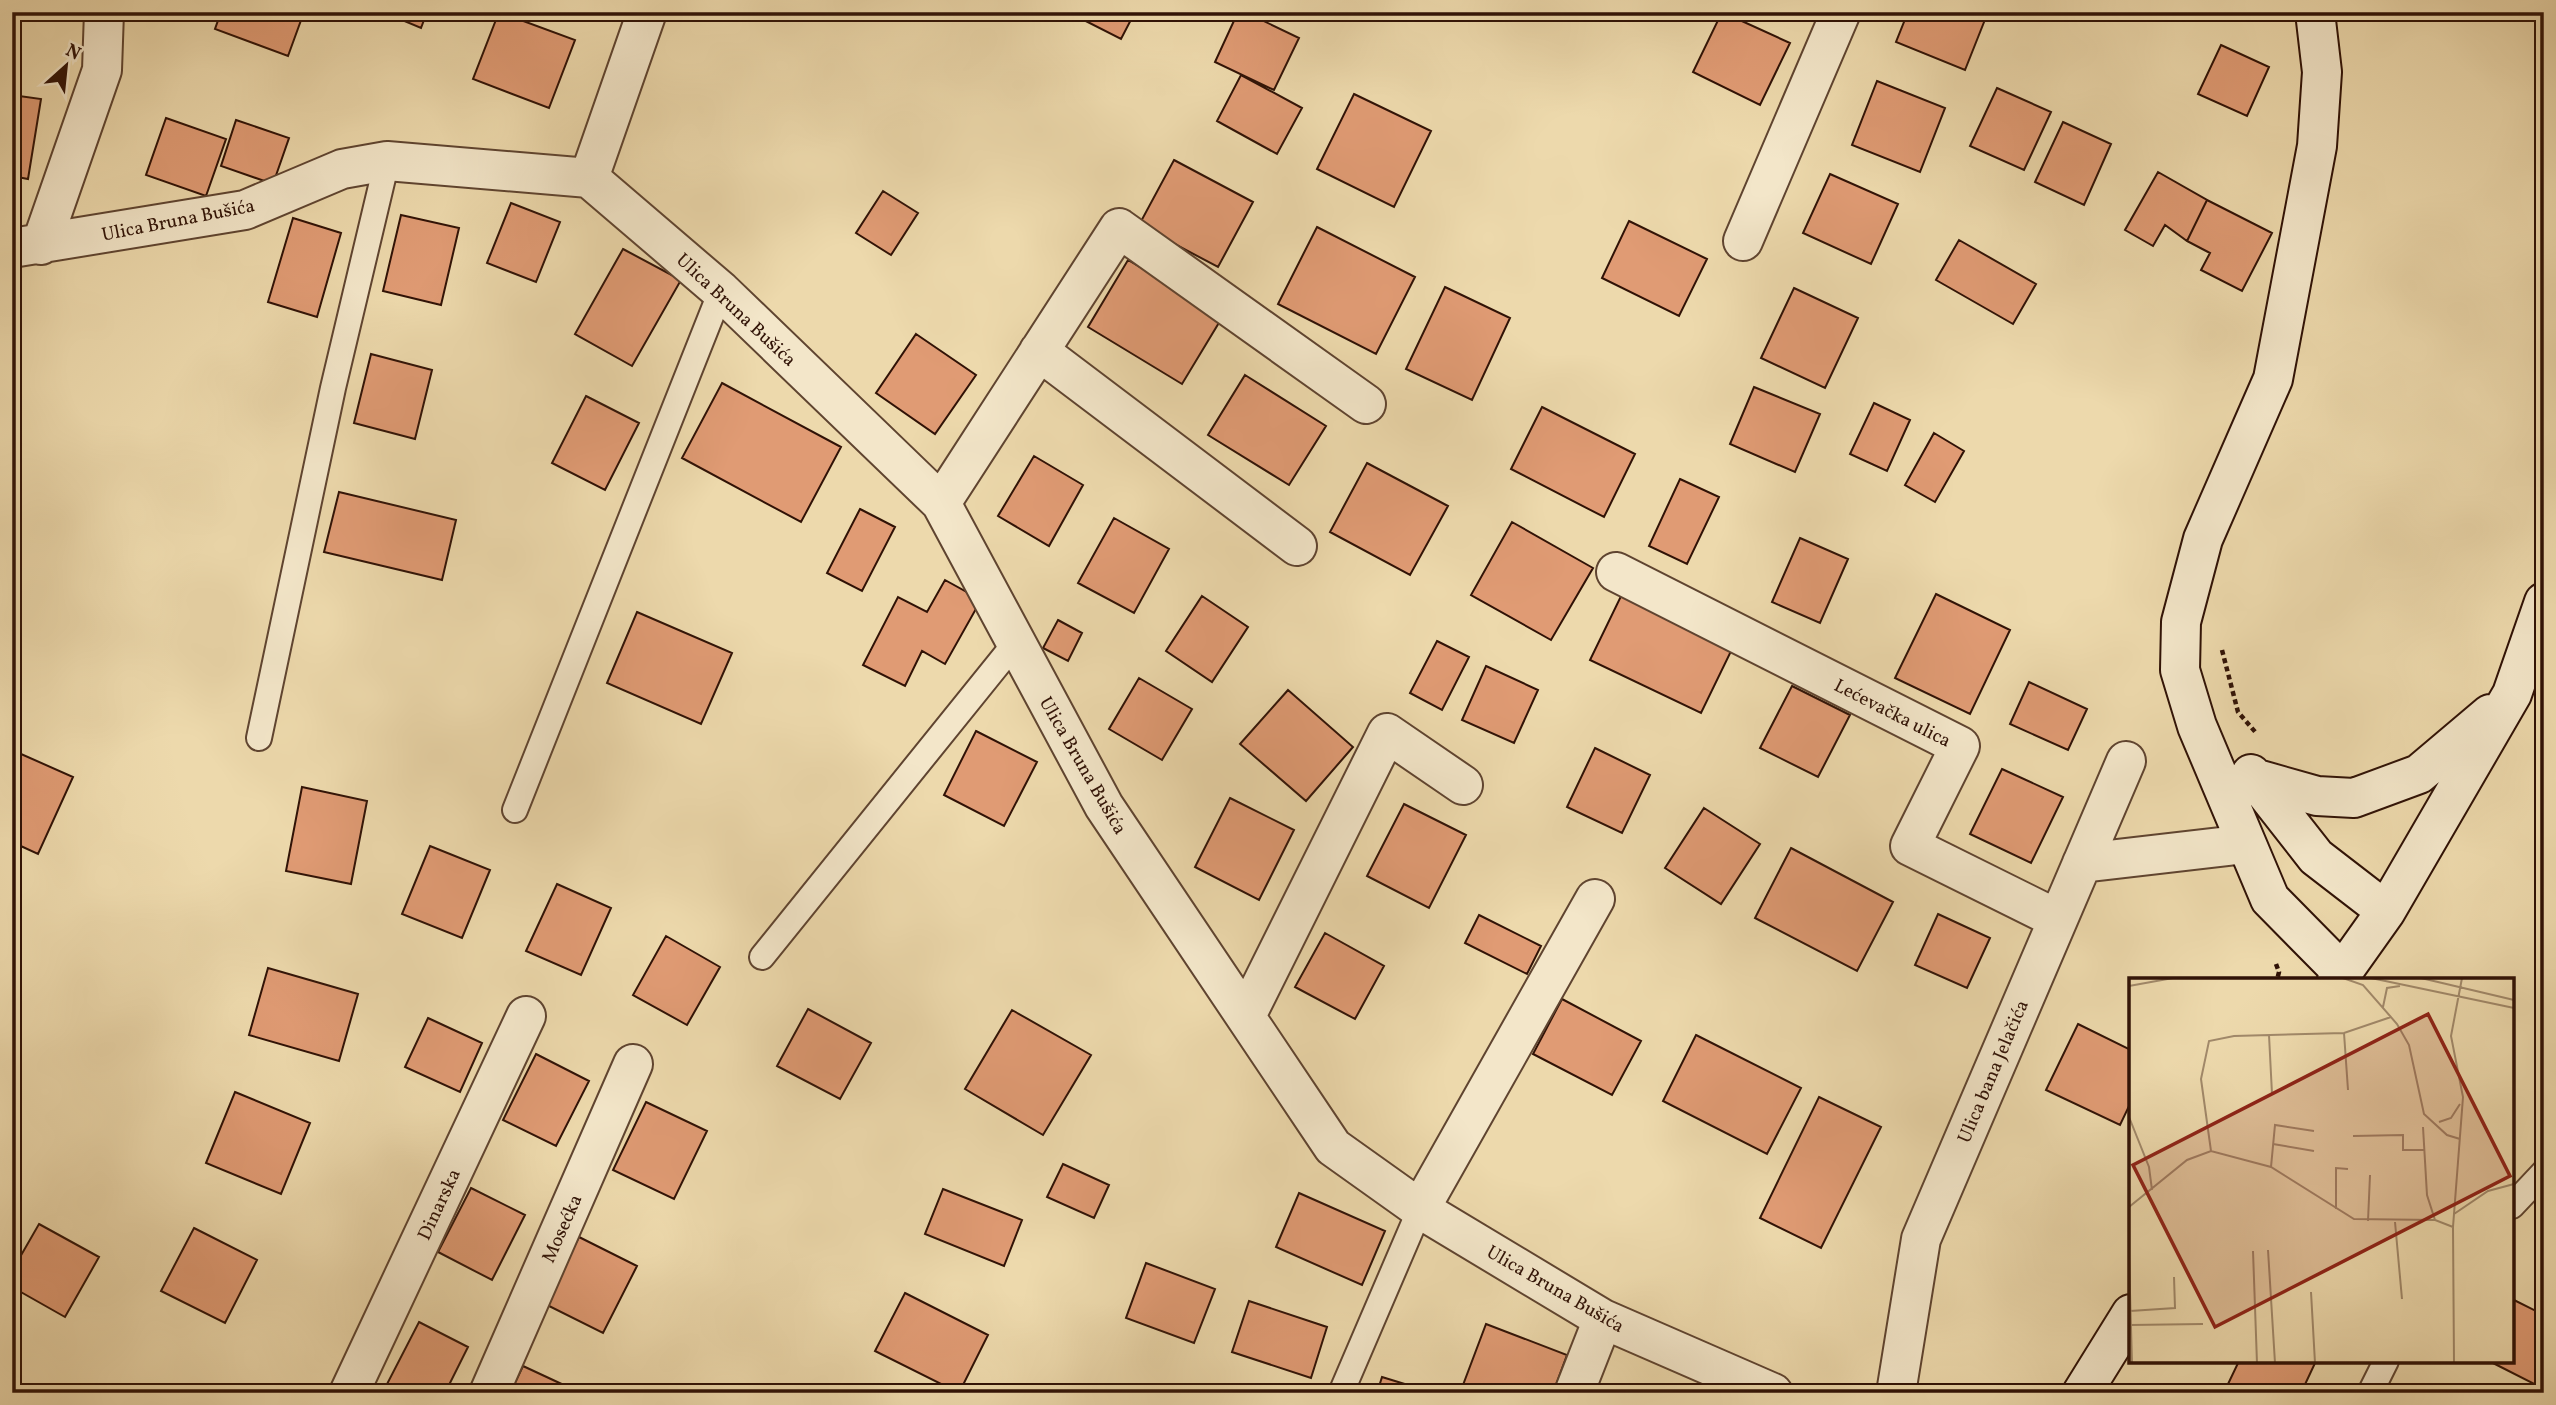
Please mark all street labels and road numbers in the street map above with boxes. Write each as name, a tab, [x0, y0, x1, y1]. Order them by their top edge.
street label: Ulica Bruna Bušića	[100, 193, 257, 249]
street label: Ulica Bruna Bušića	[670, 248, 801, 373]
street label: Lećevačka ulica	[1829, 673, 1955, 754]
street label: Ulica Bruna Bušića	[1032, 692, 1132, 840]
street label: Ulica bana Jelačića	[1952, 996, 2036, 1147]
street label: Dinarska	[412, 1165, 468, 1245]
street label: Mosećka	[536, 1190, 589, 1267]
street label: Ulica Bruna Bušića	[1481, 1240, 1629, 1340]

